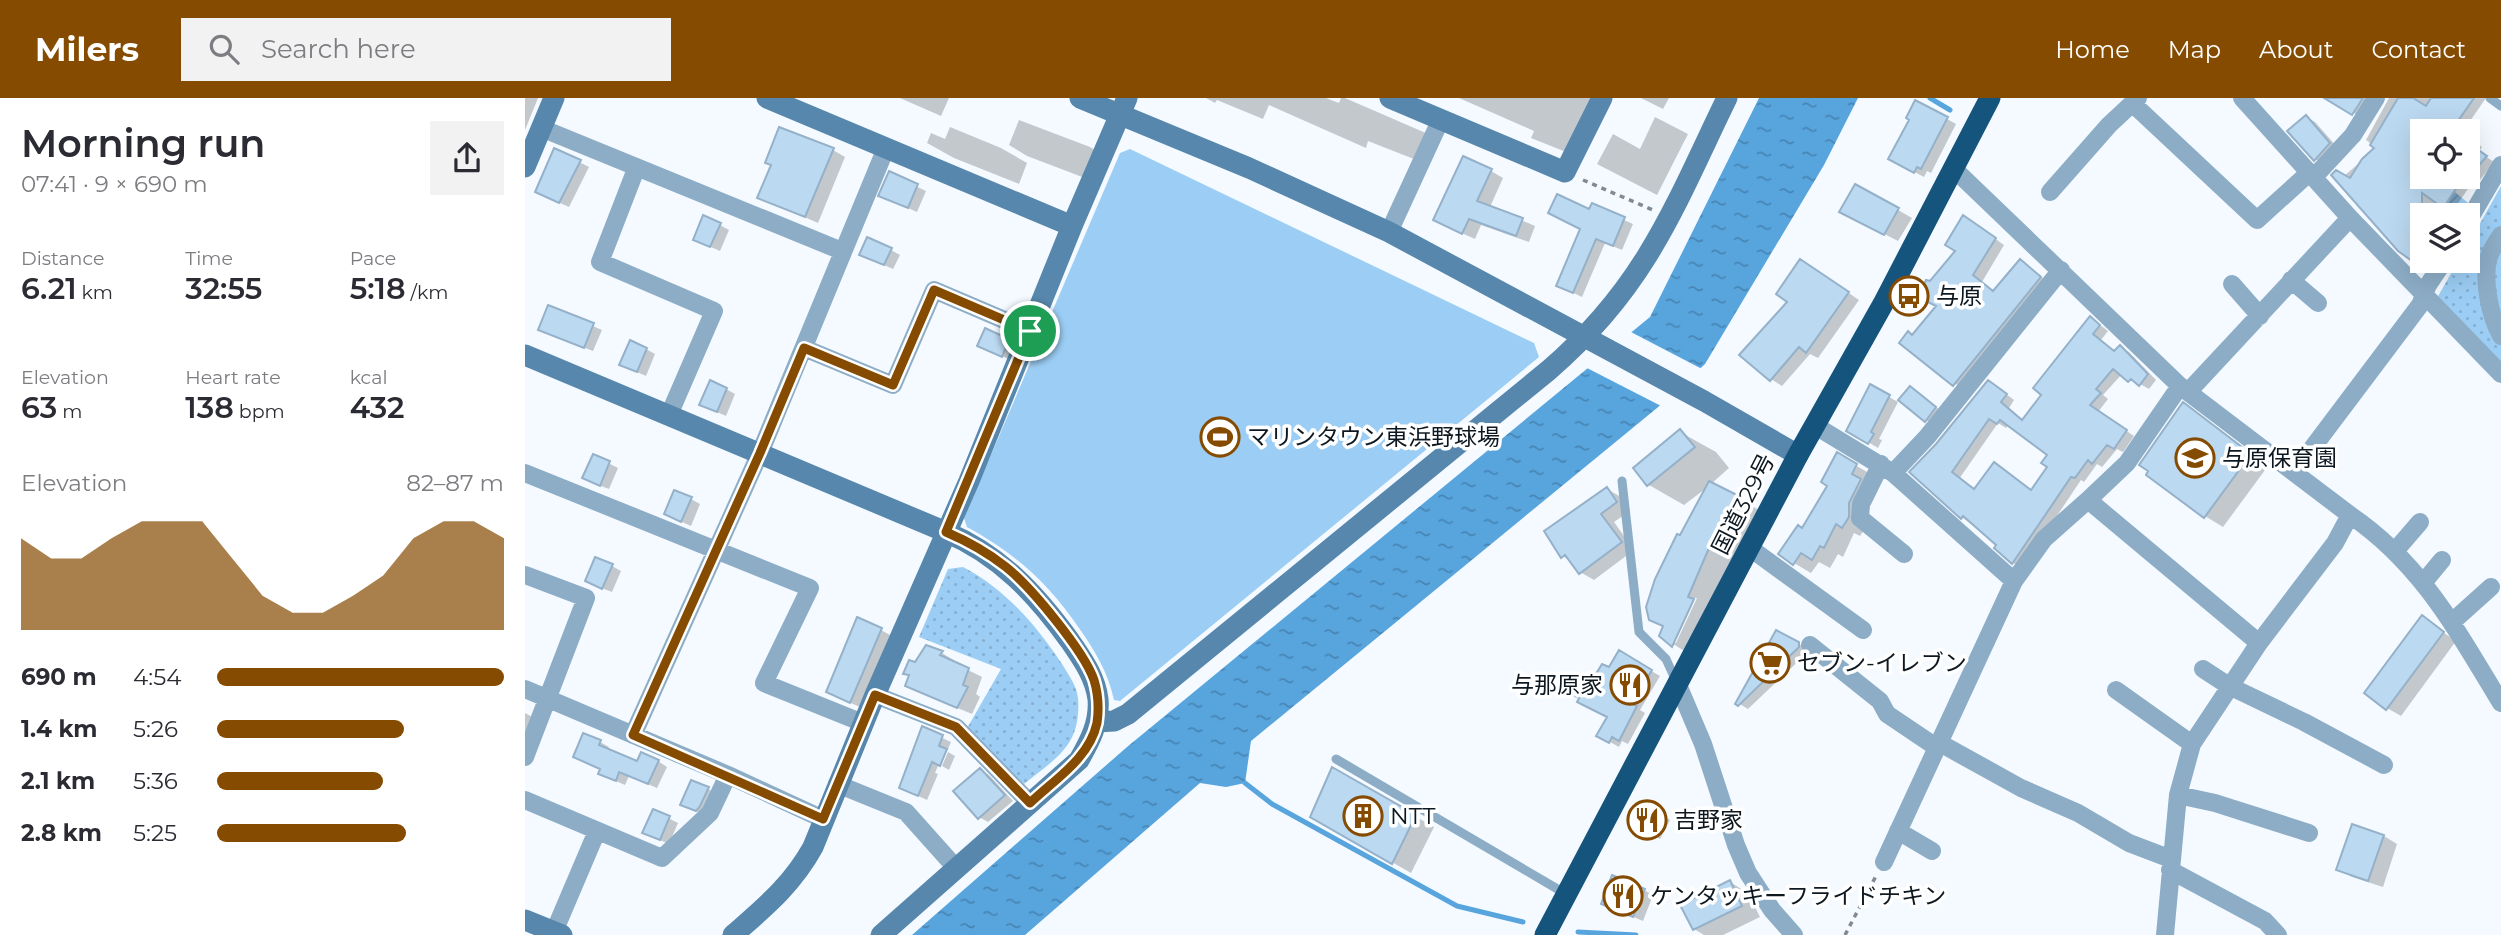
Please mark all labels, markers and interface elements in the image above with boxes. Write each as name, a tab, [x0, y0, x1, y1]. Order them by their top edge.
search box	[181, 18, 671, 81]
text: Milers	[35, 29, 139, 69]
icon: search	[205, 30, 243, 68]
text: Search here	[261, 33, 416, 65]
text: Home	[2055, 35, 2130, 64]
text: Map	[2168, 35, 2221, 64]
text: About	[2259, 35, 2333, 64]
text: Contact	[2371, 35, 2466, 64]
map controls	[2410, 119, 2480, 273]
button: locate	[2410, 119, 2480, 189]
text: Morning run	[21, 120, 265, 167]
button: share	[430, 121, 504, 195]
text: 07:41 · 9 × 690 m	[21, 170, 208, 198]
button: layers	[2410, 203, 2480, 273]
text: Distance	[21, 247, 104, 270]
text: Time	[185, 247, 233, 270]
text: Pace	[350, 247, 396, 270]
text: 6.21	[21, 270, 77, 307]
text: 32:55	[185, 270, 262, 307]
text: 5:18	[350, 270, 406, 307]
bus stop icon: 与原	[1888, 275, 1930, 317]
text: km	[77, 281, 113, 304]
text: /km	[406, 281, 448, 304]
place label: 与原	[1936, 282, 1982, 310]
pin	[1000, 301, 1060, 361]
icon: arrive	[1011, 312, 1049, 350]
text: Elevation	[21, 366, 109, 389]
text: Heart rate	[185, 366, 281, 389]
text: kcal	[350, 366, 388, 389]
text: 63	[21, 389, 57, 426]
text: 138	[185, 389, 234, 426]
text: 432	[350, 389, 405, 426]
text: m	[57, 400, 82, 423]
text: bpm	[234, 400, 285, 423]
sports icon: マリンタウン東浜野球場	[1199, 416, 1241, 458]
place label: マリンタウン東浜野球場	[1247, 423, 1500, 451]
school or university icon: 与原保育園	[2174, 437, 2216, 479]
place label: 与原保育園	[2222, 444, 2337, 472]
street label: 国道329号	[1706, 449, 1780, 559]
text: Elevation	[21, 469, 127, 497]
text: 82–87 m	[406, 469, 504, 497]
supermarket icon: セブン-イレブン	[1749, 642, 1791, 684]
place label: セブン-イレブン	[1797, 649, 1967, 677]
text: 690 m	[21, 663, 97, 691]
text: 4:54	[133, 663, 181, 691]
restaurant icon: 与那原家	[1609, 664, 1651, 706]
place label: 与那原家	[1511, 671, 1603, 699]
text: 1.4 km	[21, 715, 98, 743]
text: 5:26	[133, 715, 178, 743]
text: 2.1 km	[21, 767, 95, 795]
text: 5:36	[133, 767, 178, 795]
building icon: NTT	[1342, 795, 1384, 837]
restaurant icon: 吉野家	[1626, 799, 1668, 841]
place label: NTT	[1390, 802, 1436, 830]
place label: 吉野家	[1674, 806, 1743, 834]
text: 2.8 km	[21, 819, 102, 847]
text: 5:25	[133, 819, 177, 847]
restaurant icon: ケンタッキーフライドチキン	[1602, 875, 1644, 917]
place label: ケンタッキーフライドチキン	[1650, 882, 1946, 910]

